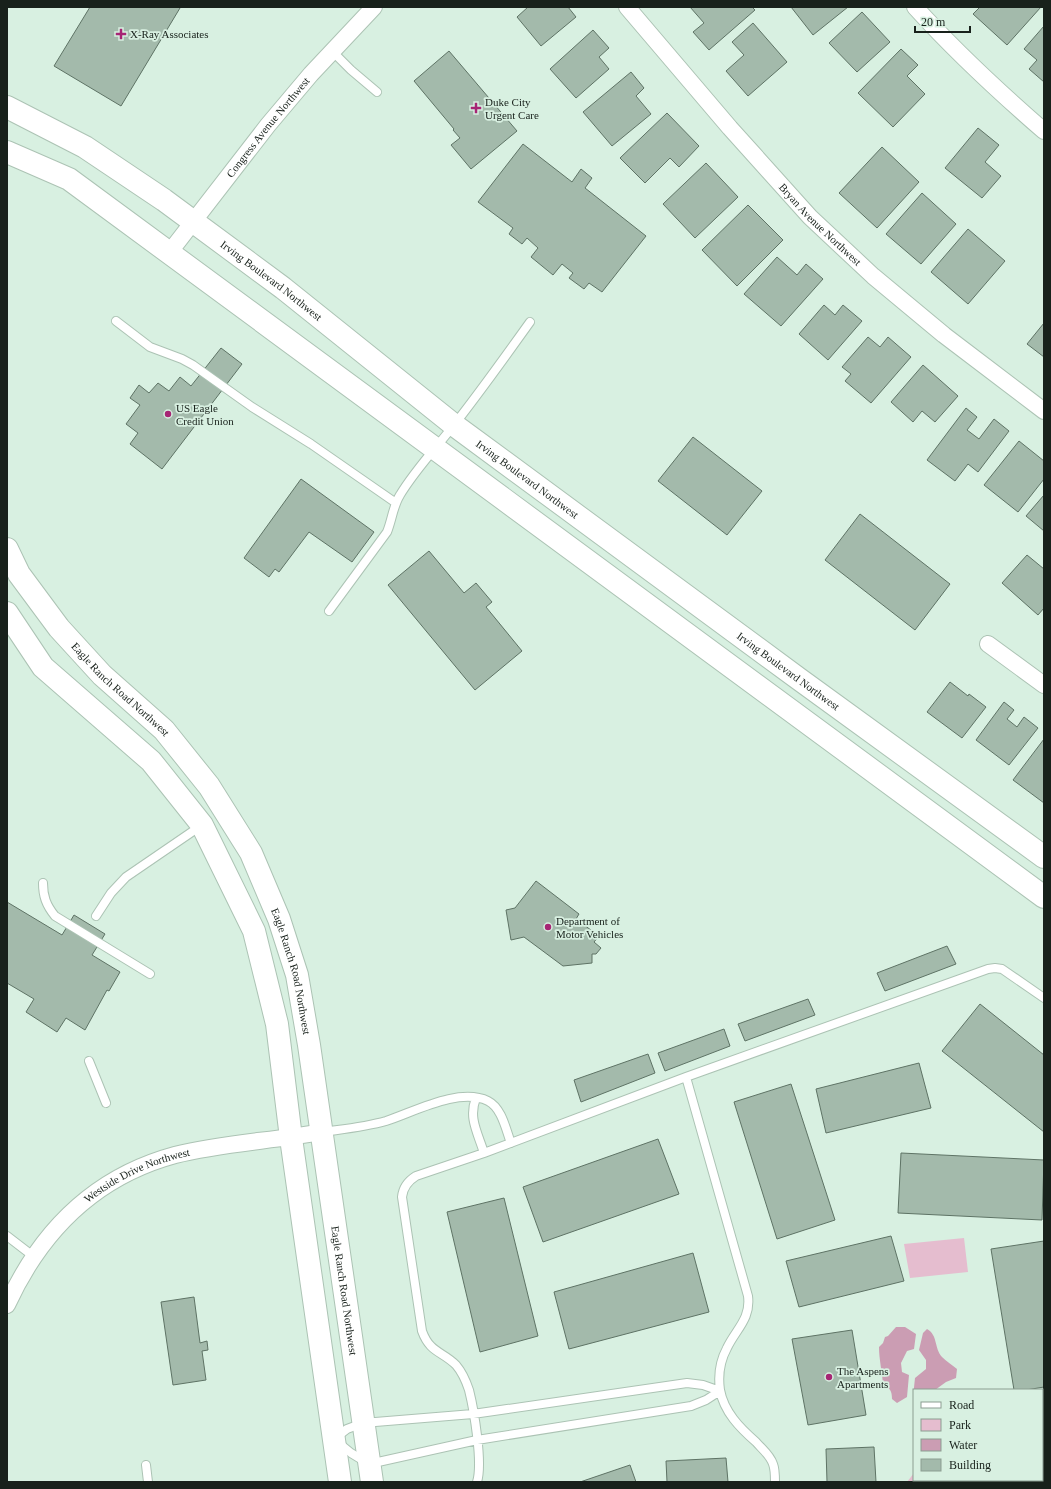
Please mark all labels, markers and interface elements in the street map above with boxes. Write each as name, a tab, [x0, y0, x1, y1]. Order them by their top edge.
scale bar	[915, 8, 970, 34]
text: 20 m	[921, 15, 946, 29]
marker: X-Ray Associates	[115, 28, 127, 40]
place label: X-Ray Associates	[130, 28, 209, 40]
street label: Congress Avenue Northwest	[224, 75, 312, 180]
place label: Duke City Urgent Care	[485, 96, 539, 121]
marker: Duke City Urgent Care	[470, 102, 482, 114]
street label: Bryan Avenue Northwest	[777, 181, 864, 268]
street label: Irving Boulevard Northwest	[218, 238, 324, 323]
place label: US Eagle Credit Union	[176, 402, 234, 427]
marker: US Eagle Credit Union	[163, 409, 173, 419]
street label: Irving Boulevard Northwest	[474, 437, 581, 521]
street label: Irving Boulevard Northwest	[735, 629, 842, 713]
street label: Eagle Ranch Road Northwest	[69, 640, 172, 738]
street label: Eagle Ranch Road Northwest	[269, 906, 313, 1035]
place label: Department of Motor Vehicles	[556, 915, 623, 940]
marker: Department of Motor Vehicles	[543, 922, 553, 932]
street label: Westside Drive Northwest	[82, 1146, 191, 1205]
street label: Eagle Ranch Road Northwest	[329, 1225, 360, 1356]
place label: The Aspens Apartments	[837, 1365, 889, 1390]
marker: The Aspens Apartments	[824, 1372, 834, 1382]
legend	[913, 1389, 1043, 1481]
text: Road	[949, 1398, 974, 1412]
text: Park	[949, 1418, 971, 1432]
text: Water	[949, 1438, 977, 1452]
text: Building	[949, 1458, 991, 1472]

